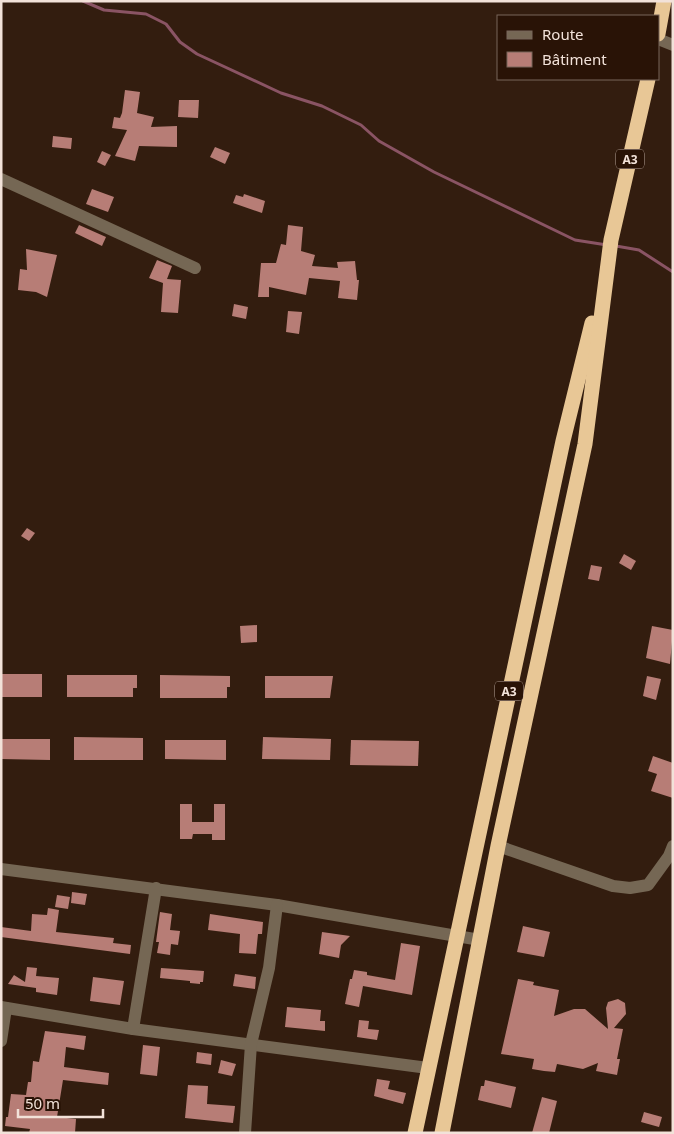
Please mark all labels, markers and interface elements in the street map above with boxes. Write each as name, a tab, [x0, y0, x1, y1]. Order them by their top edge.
legend	[497, 15, 659, 80]
text: Route	[542, 24, 584, 44]
text: Bâtiment	[542, 49, 607, 69]
road number: A3	[616, 150, 644, 168]
road number: A3	[495, 681, 523, 700]
scale bar	[18, 1086, 102, 1118]
text: 50 m	[25, 1093, 60, 1113]

